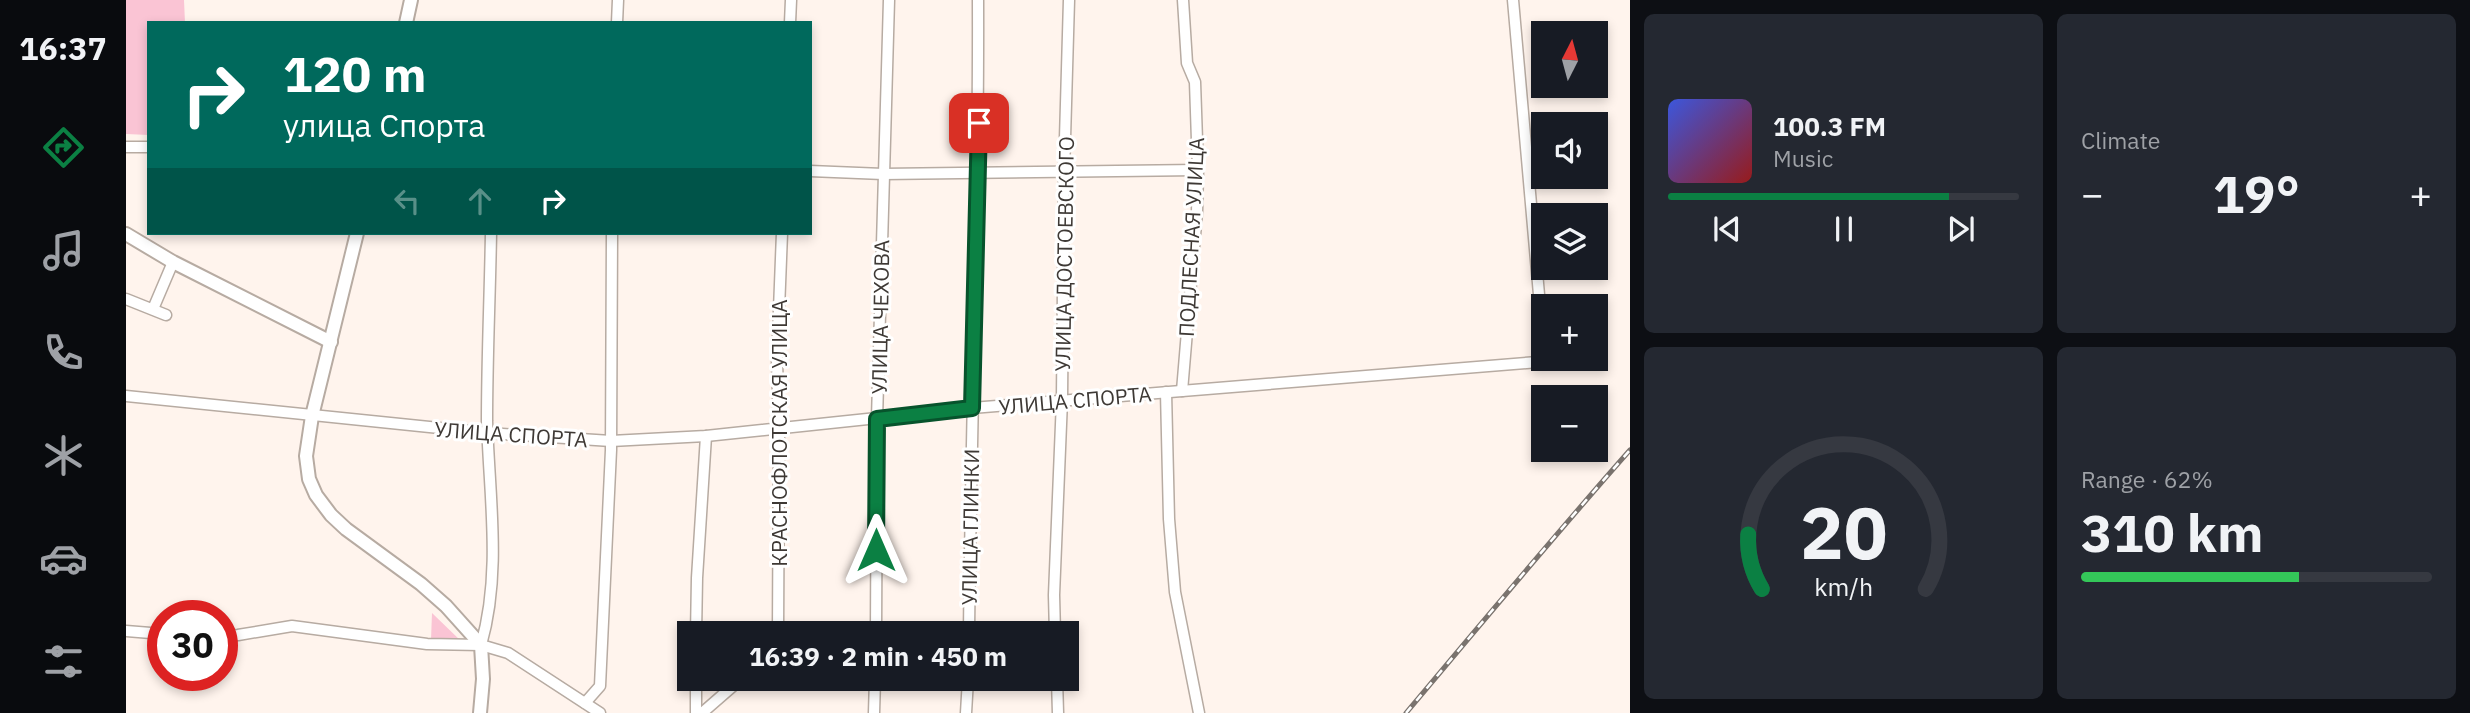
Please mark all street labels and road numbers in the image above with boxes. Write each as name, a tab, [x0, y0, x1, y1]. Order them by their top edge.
street label: УЛИЦА ДОСТОЕВСКОГО	[1048, 136, 1080, 372]
street label: ПОДЛЕСНАЯ УЛИЦА	[1172, 136, 1210, 338]
street label: УЛИЦА ЧЕХОВА	[865, 239, 895, 395]
street label: КРАСНОФЛОТСКАЯ УЛИЦА	[765, 299, 793, 567]
street label: УЛИЦА СПОРТА	[997, 379, 1153, 421]
street label: УЛИЦА СПОРТА	[433, 415, 589, 453]
street label: УЛИЦА ГЛИНКИ	[955, 448, 985, 606]

